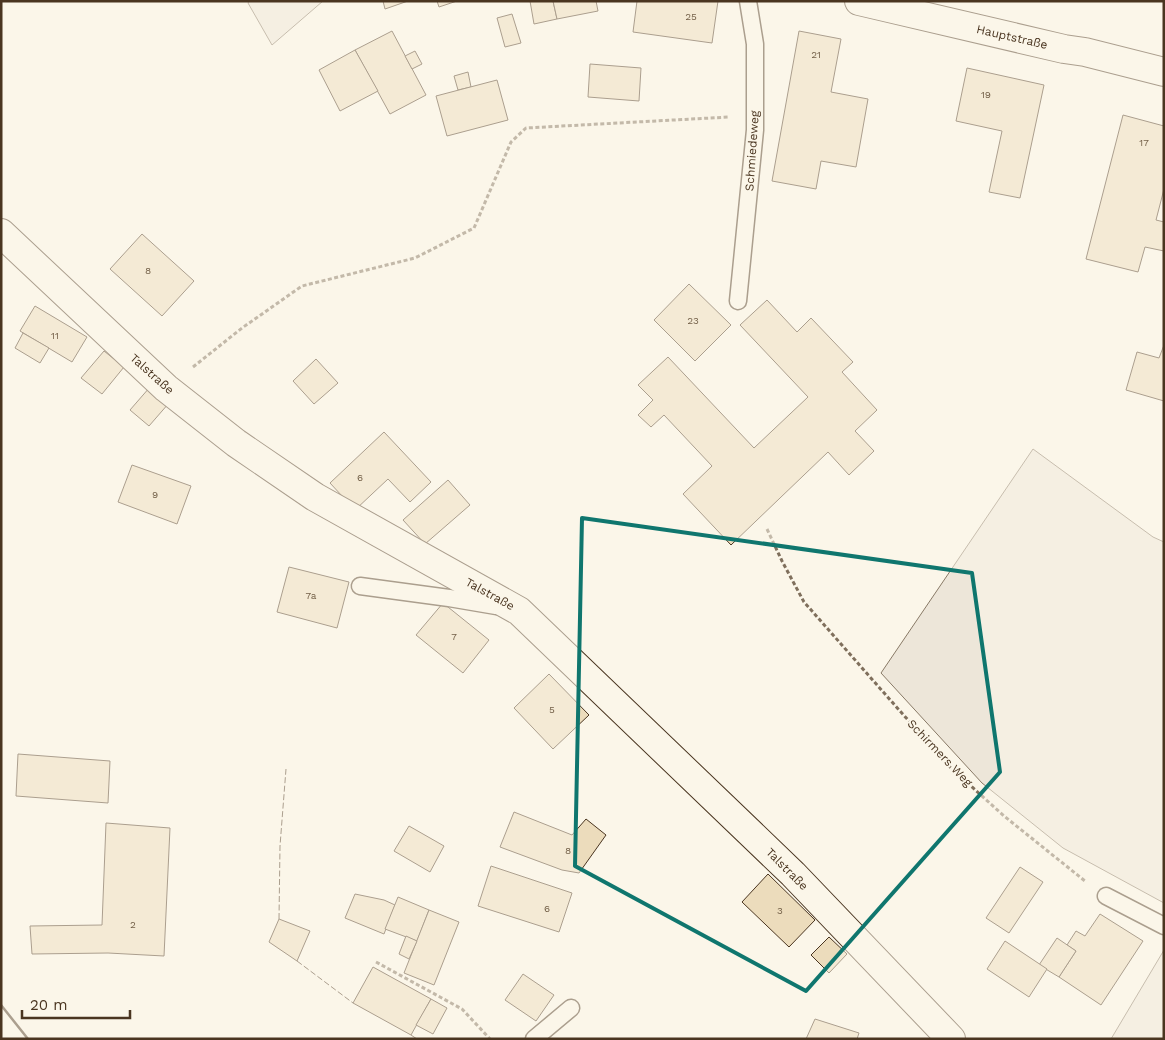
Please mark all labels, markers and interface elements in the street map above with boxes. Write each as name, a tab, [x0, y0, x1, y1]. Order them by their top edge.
house number: 25	[685, 11, 697, 22]
street label: Hauptstraße	[975, 22, 1049, 52]
house number: 21	[811, 49, 821, 60]
house number: 19	[981, 89, 991, 100]
street label: Schmiedeweg	[742, 110, 762, 192]
house number: 17	[1139, 137, 1149, 148]
house number: 8	[145, 265, 151, 276]
house number: 23	[687, 315, 699, 326]
house number: 11	[51, 330, 59, 341]
street label: Talstraße	[127, 351, 177, 397]
house number: 6	[357, 472, 363, 483]
house number: 9	[152, 489, 158, 500]
street label: Talstraße	[463, 575, 517, 613]
house number: 7a	[306, 590, 317, 601]
house number: 7	[451, 631, 457, 642]
house number: 5	[549, 704, 555, 715]
street label: Schirmers Weg	[905, 717, 976, 790]
house number: 8	[565, 845, 571, 856]
street label: Talstraße	[763, 845, 811, 893]
house number: 6	[544, 903, 550, 914]
house number: 3	[777, 905, 783, 916]
house number: 2	[130, 919, 136, 930]
scale bar	[22, 988, 130, 1020]
text: 20 m	[30, 996, 68, 1014]

